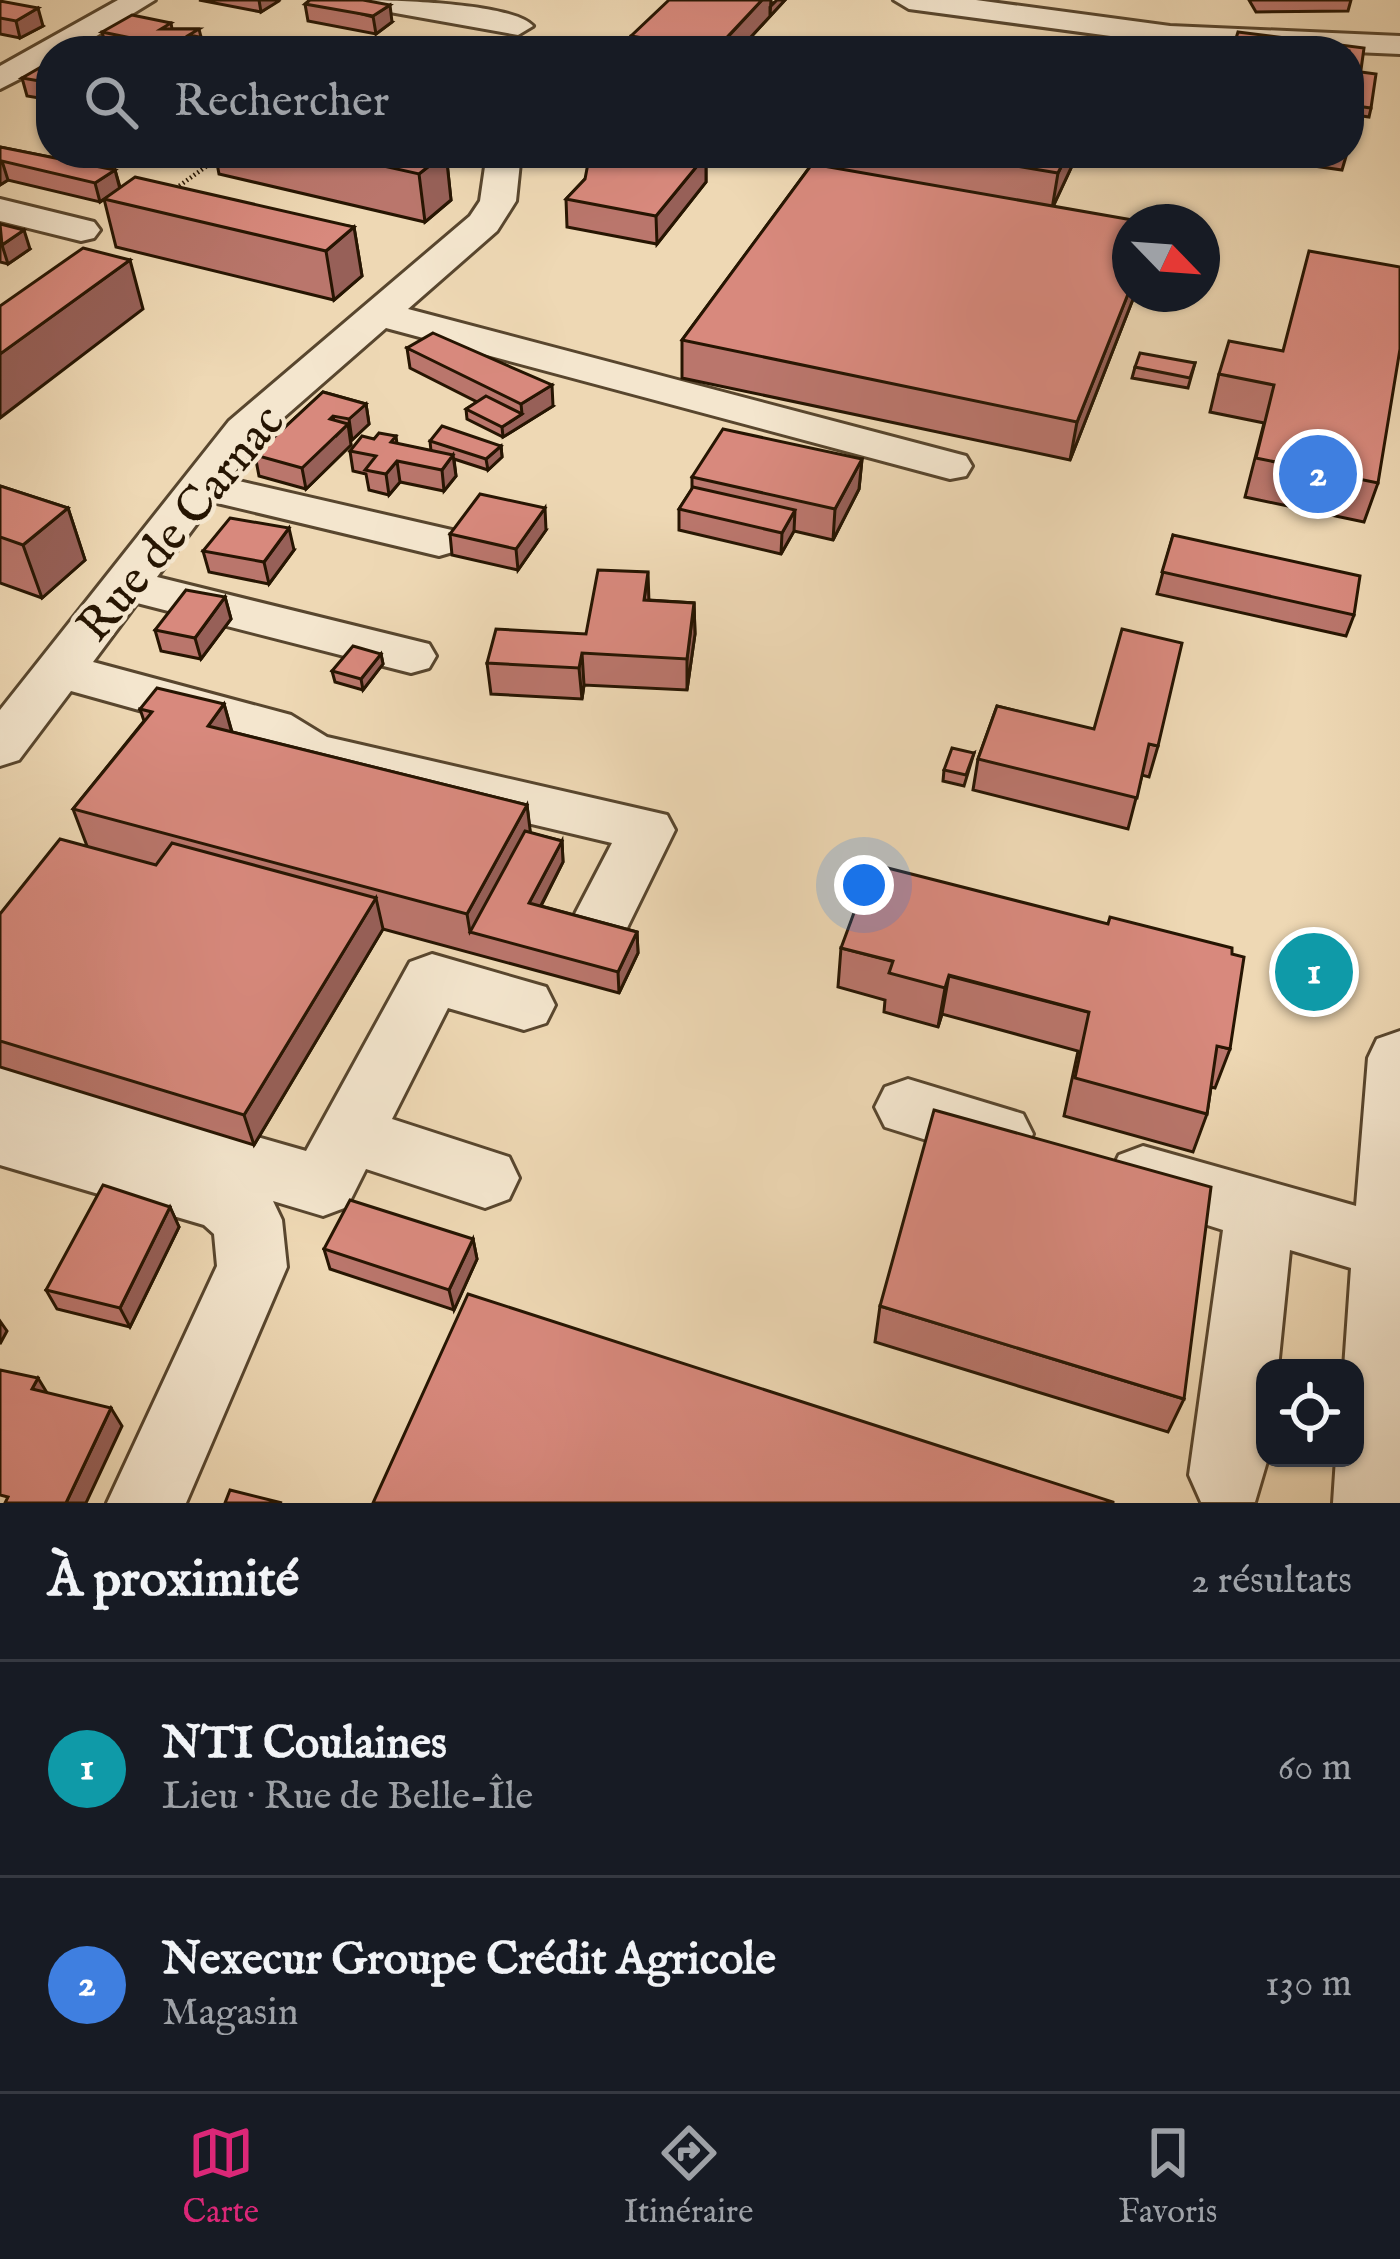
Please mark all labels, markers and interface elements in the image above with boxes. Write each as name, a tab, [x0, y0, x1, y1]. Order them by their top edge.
search box	[36, 36, 1364, 168]
icon: search	[78, 69, 144, 135]
text: Rechercher	[174, 74, 389, 131]
north arrow	[1112, 204, 1220, 312]
street label: Rue de Carnac	[65, 394, 299, 655]
pin: 2	[1279, 429, 1357, 519]
your location	[834, 855, 894, 915]
pin: 1	[1275, 927, 1353, 1017]
map controls	[1256, 1359, 1364, 1467]
button: locate	[1256, 1359, 1364, 1467]
text: À proximité	[48, 1549, 299, 1614]
text: 2 résultats	[1191, 1557, 1352, 1606]
text: NTI Coulaines	[162, 1716, 447, 1773]
text: 1	[80, 1744, 94, 1793]
text: 60 m	[1278, 1744, 1352, 1793]
text: Lieu · Rue de Belle-Île	[162, 1773, 533, 1822]
text: Nexecur Groupe Crédit Agricole	[162, 1932, 776, 1989]
text: 2	[78, 1960, 96, 2009]
text: 130 m	[1265, 1960, 1352, 2009]
text: Magasin	[162, 1989, 298, 2038]
tab: Carte	[183, 2120, 259, 2234]
tab: Itinéraire	[624, 2120, 753, 2234]
tab: Favoris	[1119, 2120, 1217, 2234]

